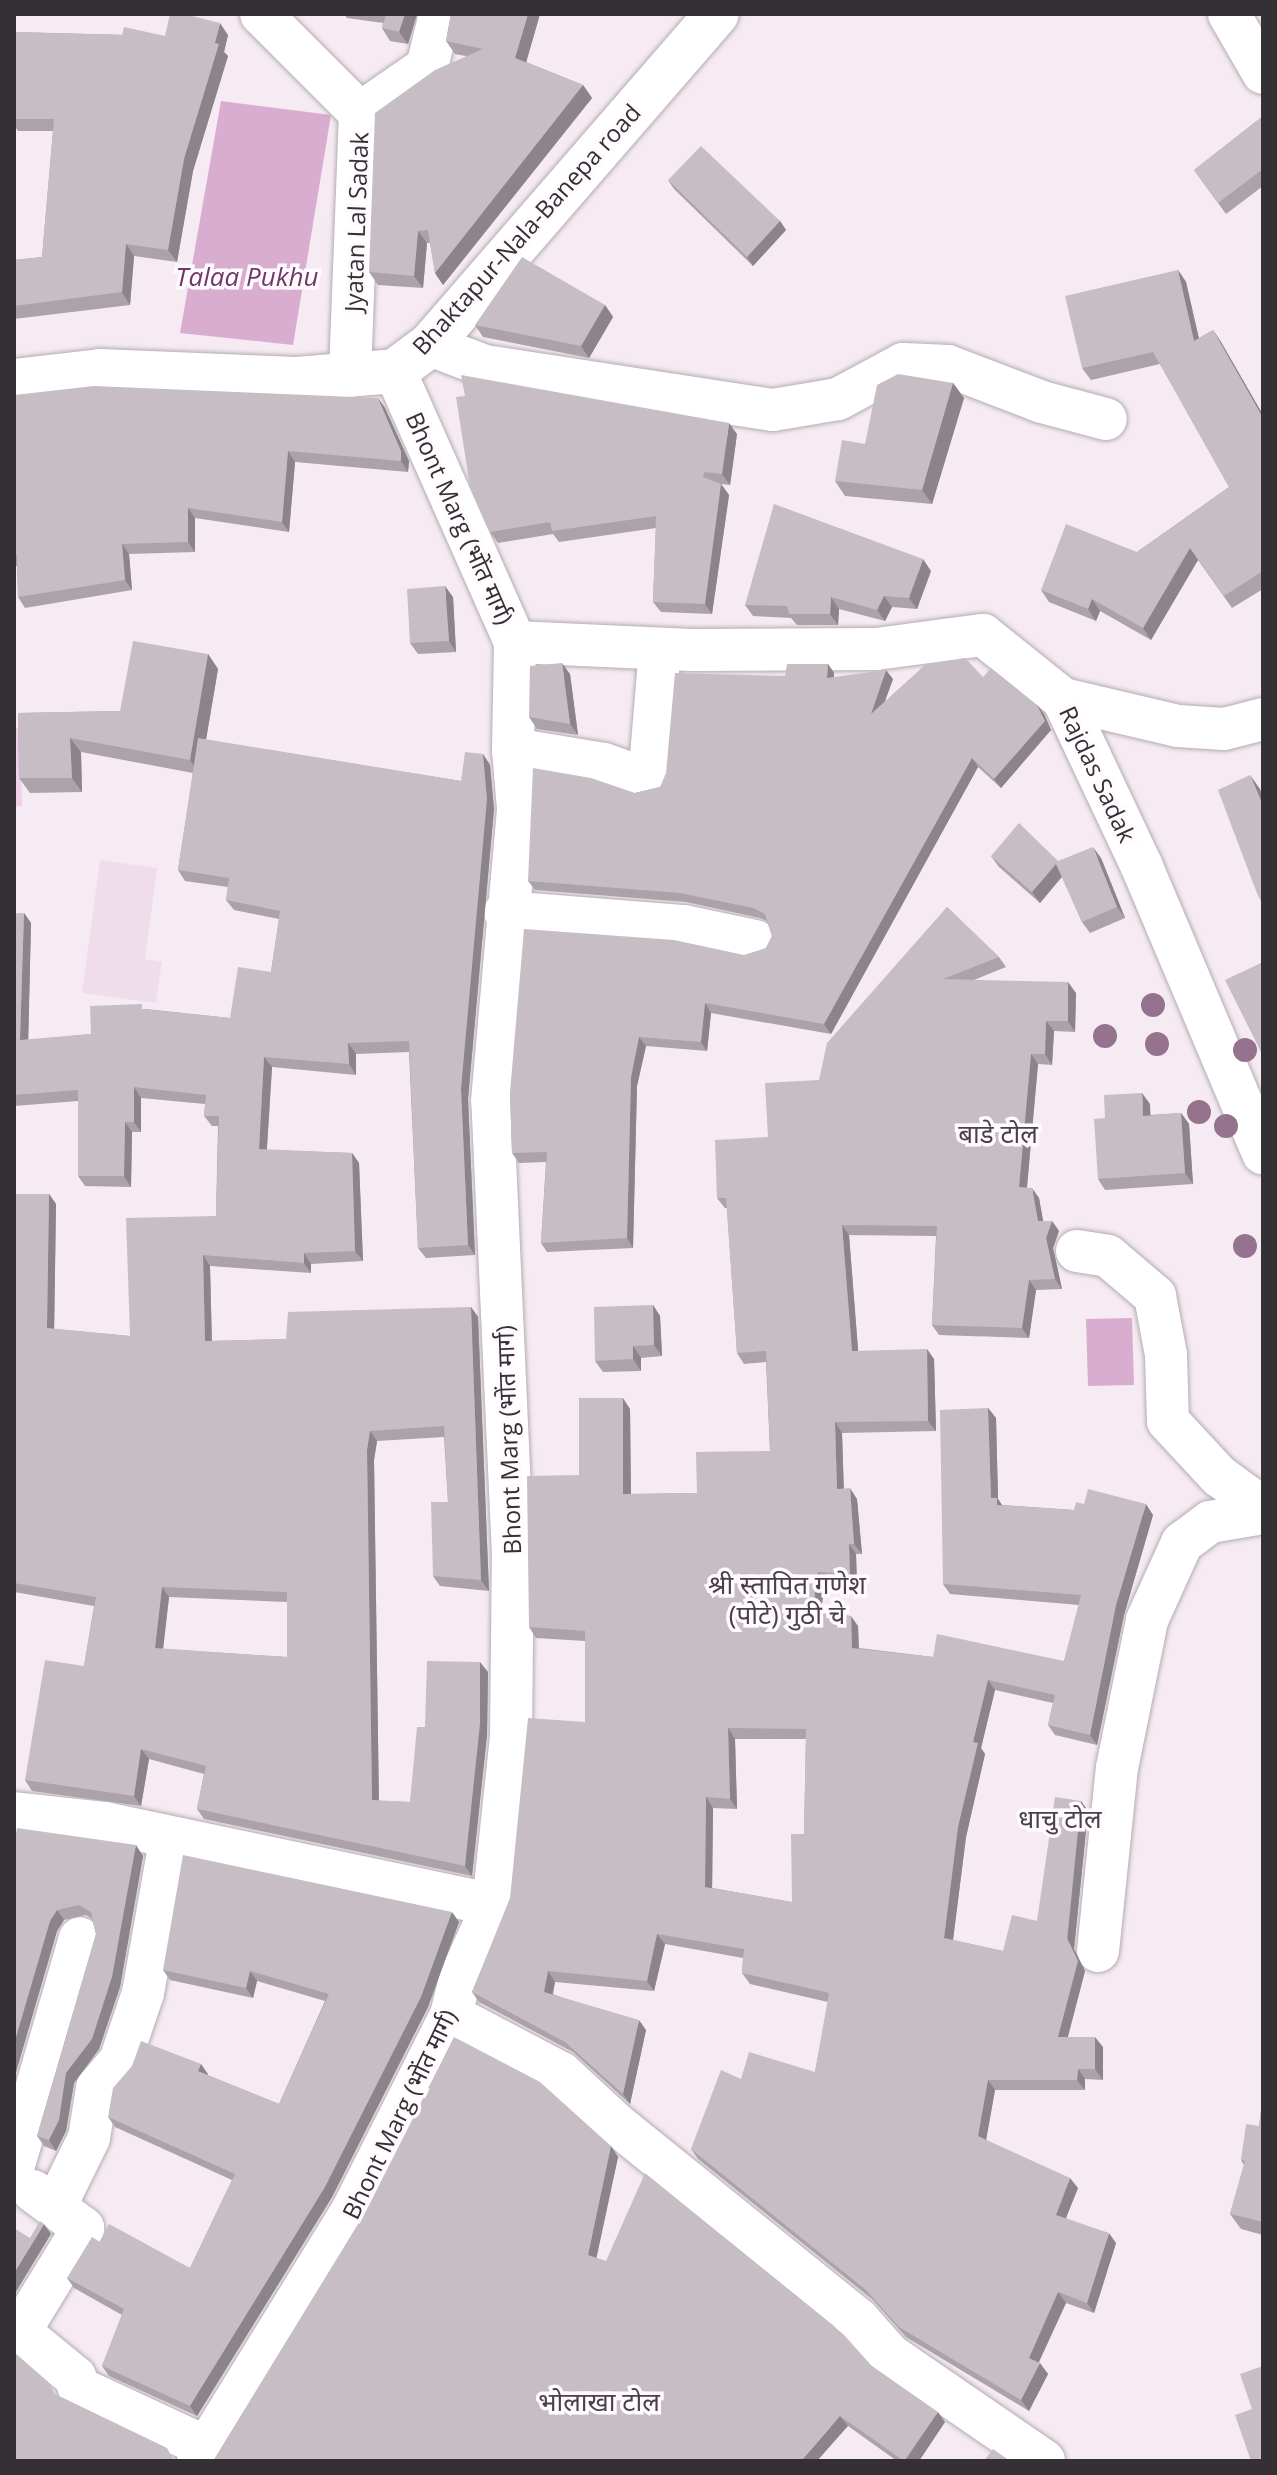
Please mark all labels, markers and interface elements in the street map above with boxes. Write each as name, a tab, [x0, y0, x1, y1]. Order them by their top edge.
street label: Bhaktapur-Nala-Banepa road	[406, 98, 646, 360]
street label: Jyatan Lal Sadak	[338, 132, 374, 312]
water label: Talaa Pukhu	[176, 261, 318, 293]
street label: Bhont Marg (भाेंत मार्ग)	[400, 407, 520, 629]
street label: Rajdas Sadak	[1054, 701, 1142, 847]
district label: बाडे टोल	[958, 1118, 1038, 1150]
street label: Bhont Marg (भाेंत मार्ग)	[490, 1325, 526, 1555]
district label: श्री स्तापित गणेश (पोटे) गुठी चे	[708, 1569, 866, 1630]
district label: धाचु टोल	[1018, 1803, 1102, 1835]
street label: Bhont Marg (भाेंत मार्ग)	[336, 2005, 462, 2223]
district label: भोलाखा टोल	[538, 2386, 660, 2418]

